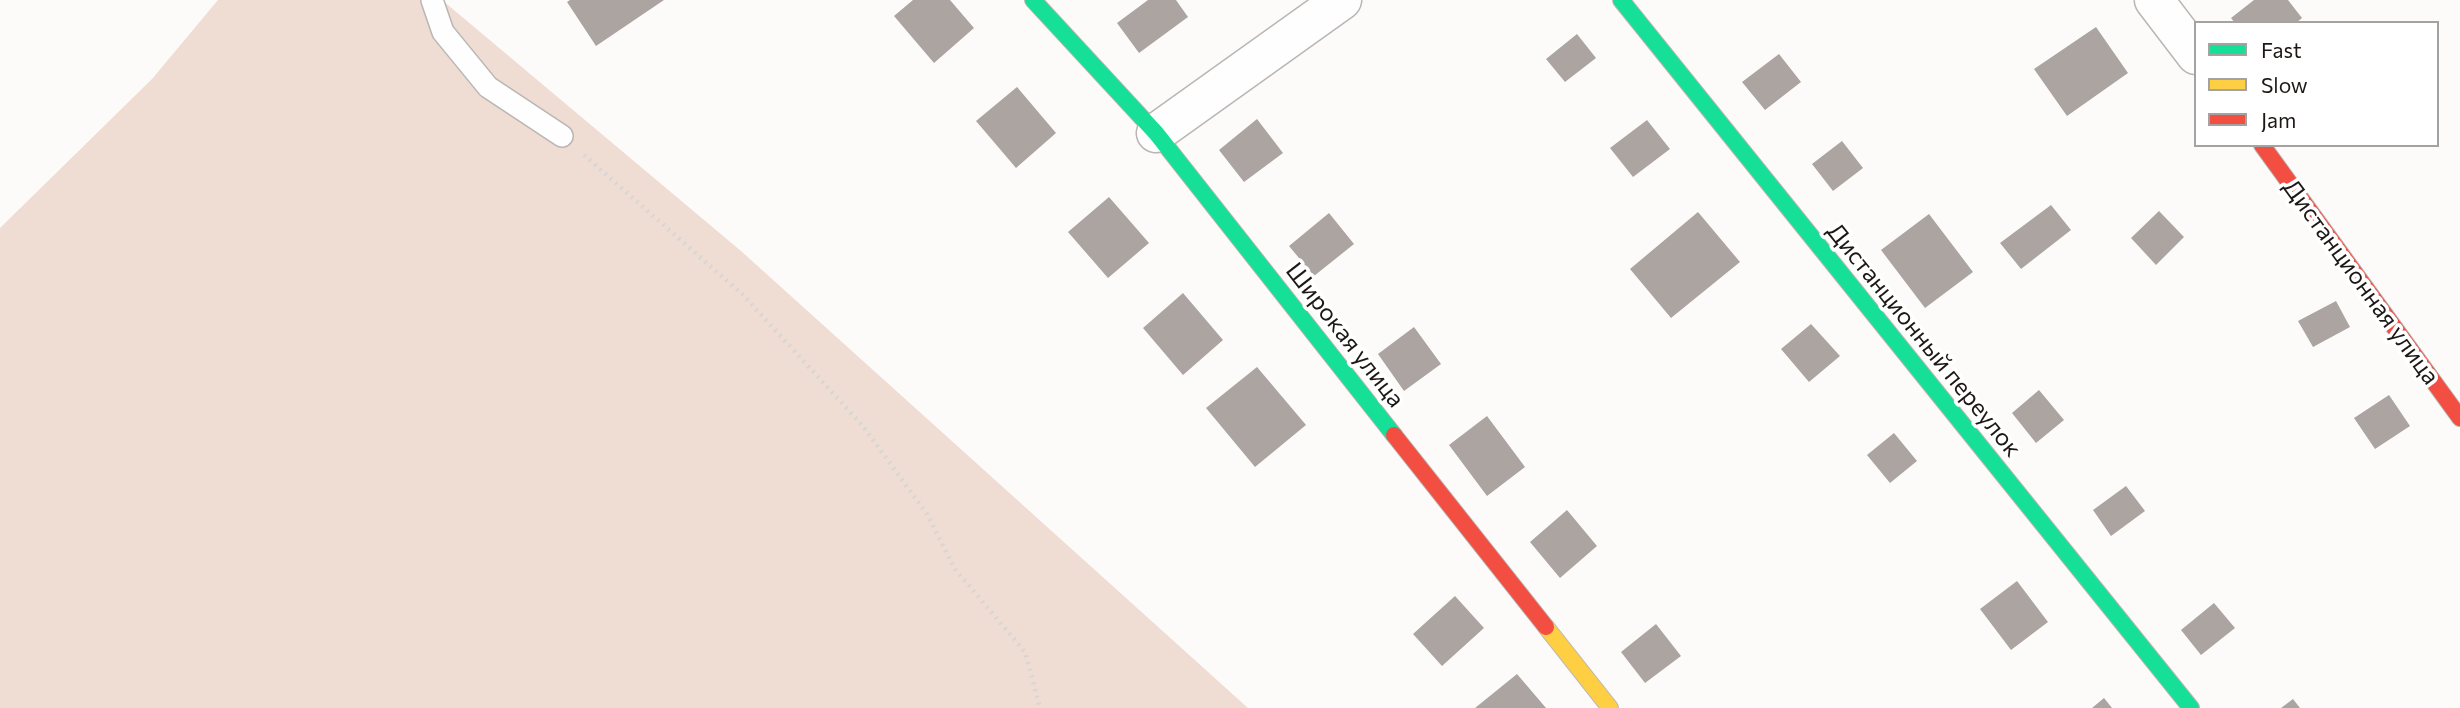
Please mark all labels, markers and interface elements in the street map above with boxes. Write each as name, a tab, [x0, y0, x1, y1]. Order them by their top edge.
legend	[2194, 21, 2439, 147]
text: Fast	[2261, 37, 2302, 62]
text: Slow	[2261, 72, 2308, 97]
text: Jam	[2261, 107, 2296, 132]
street label: Дистанционная улица	[2277, 174, 2445, 390]
street label: Дистанционный переулок	[1821, 217, 2027, 463]
street label: Широкая улица	[1280, 257, 1410, 413]

